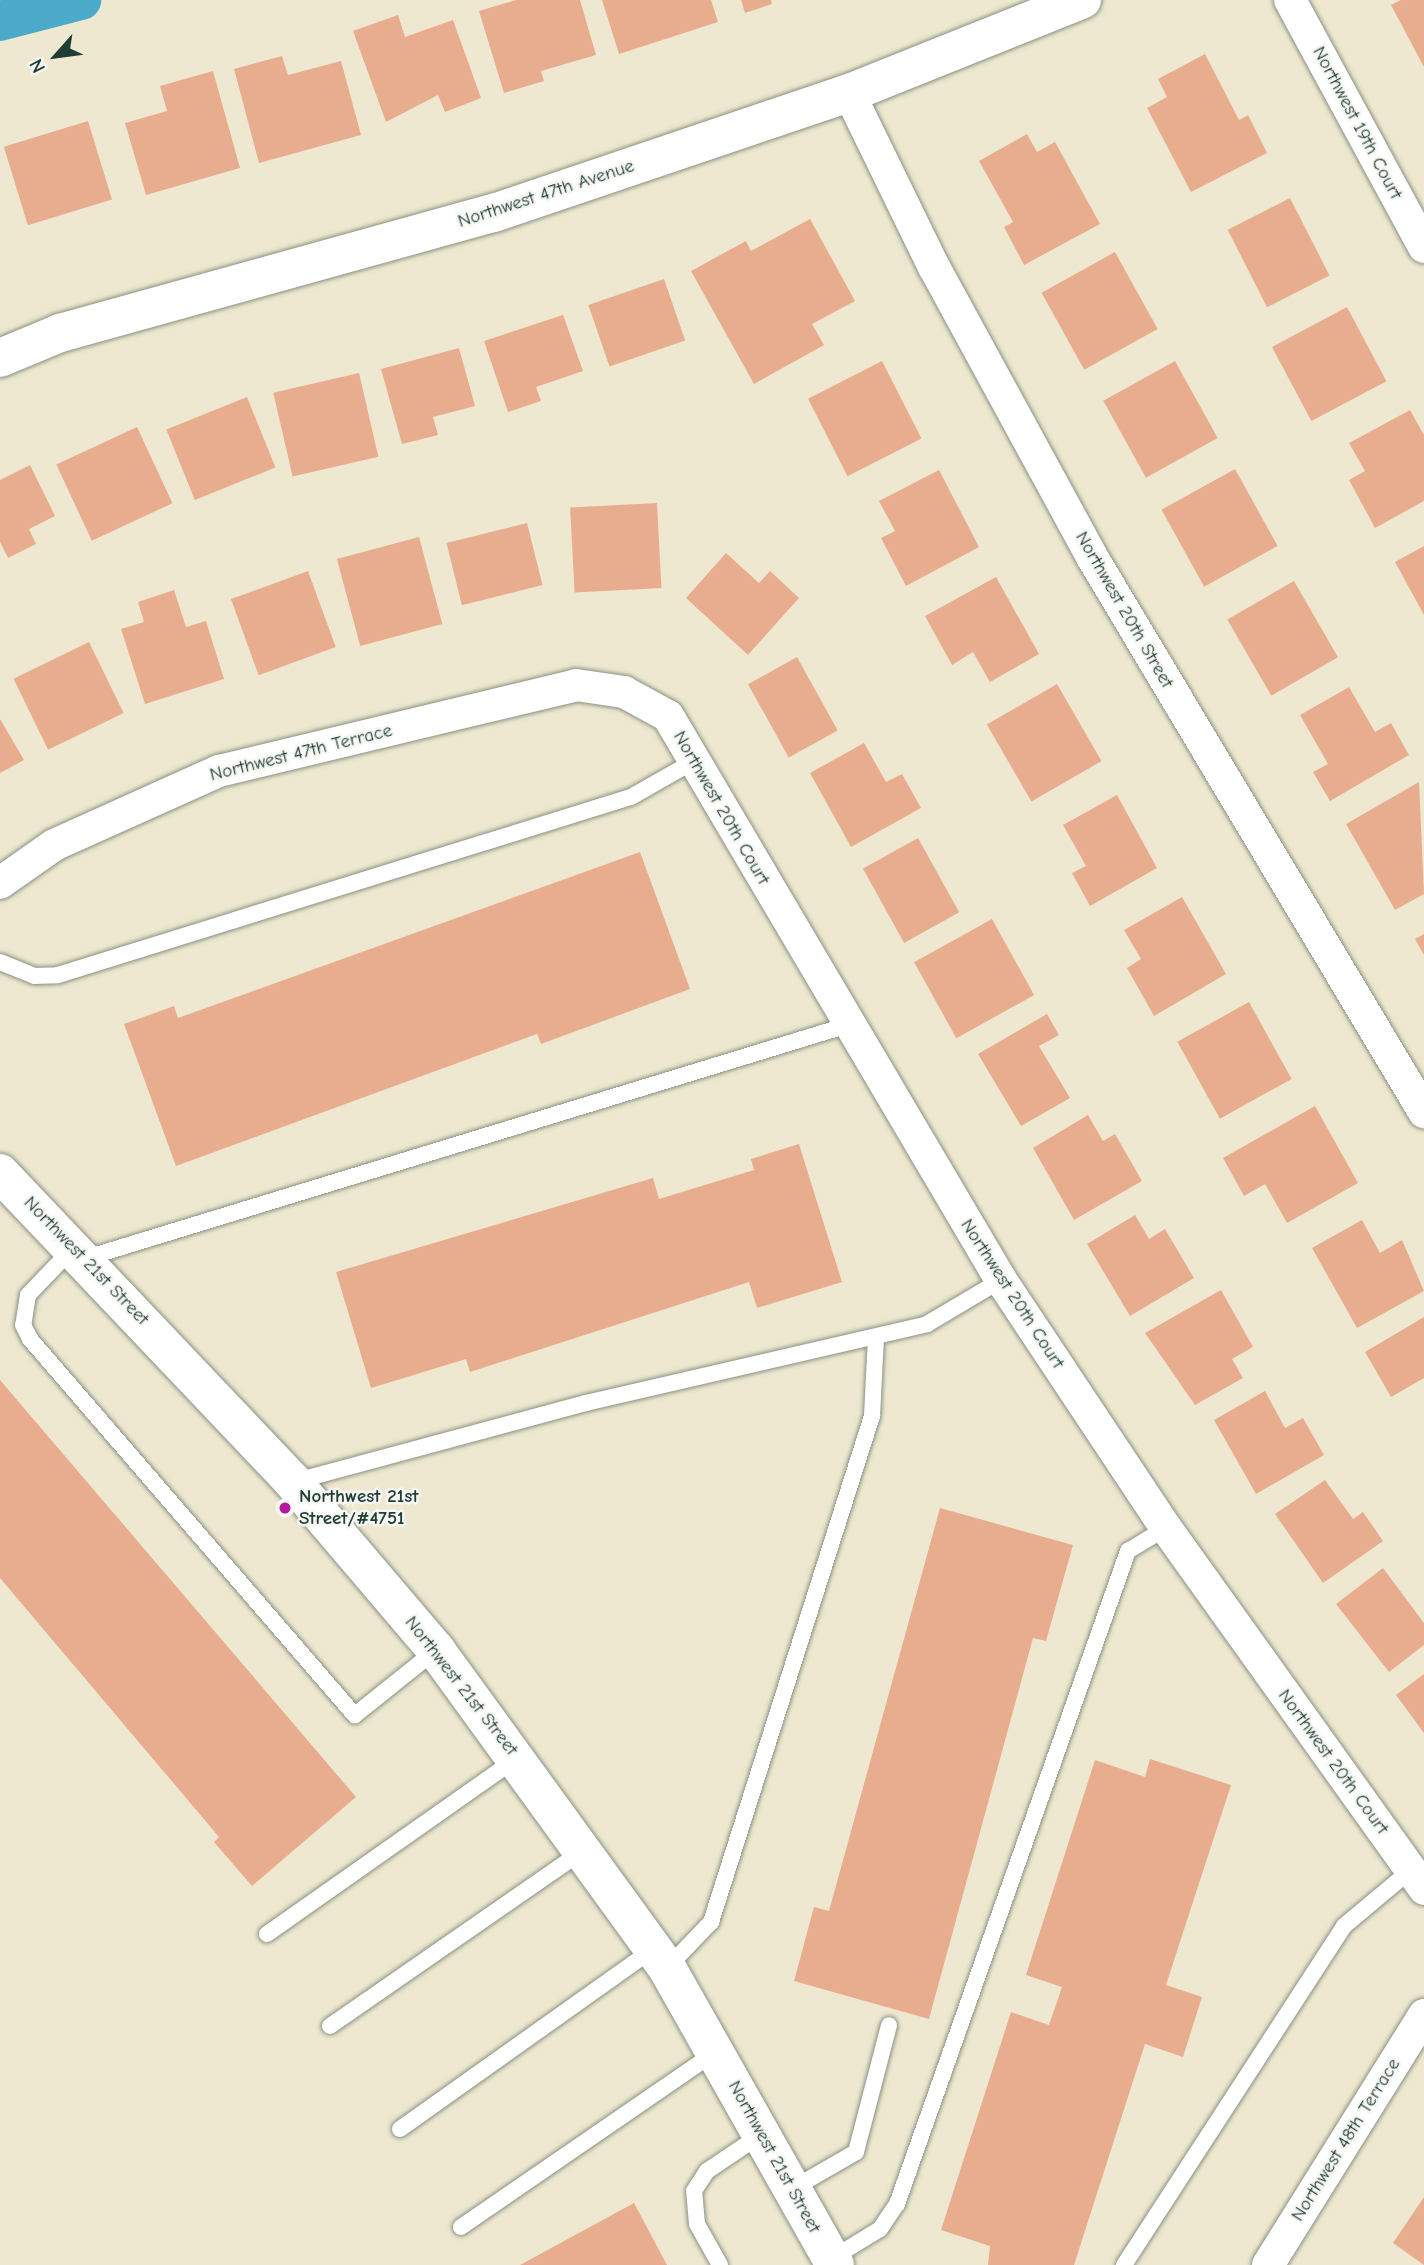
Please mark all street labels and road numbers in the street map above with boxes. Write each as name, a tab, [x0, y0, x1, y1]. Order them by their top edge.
street label: Northwest 19th Court	[1307, 43, 1407, 203]
street label: Northwest 47th Avenue	[455, 155, 637, 233]
street label: Northwest 20th Street	[1070, 528, 1178, 692]
street label: Northwest 47th Terrace	[207, 719, 395, 787]
street label: Northwest 20th Court	[668, 727, 774, 889]
street label: Northwest 21st Street	[19, 1192, 153, 1330]
street label: Northwest 20th Court	[955, 1215, 1069, 1373]
street label: Northwest 21st Street	[399, 1612, 523, 1760]
street label: Northwest 20th Court	[1273, 1685, 1393, 1839]
street label: Northwest 48th Terrace	[1287, 2054, 1405, 2226]
street label: Northwest 21st Street	[723, 2077, 825, 2237]

